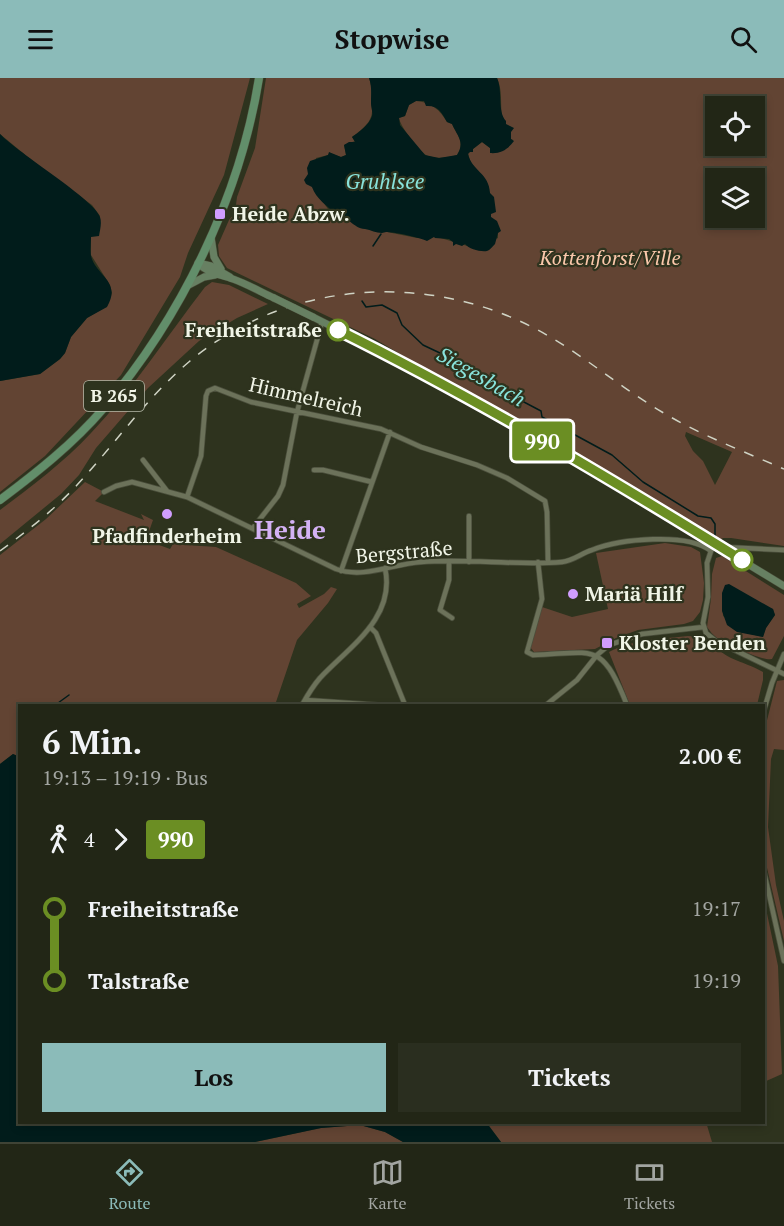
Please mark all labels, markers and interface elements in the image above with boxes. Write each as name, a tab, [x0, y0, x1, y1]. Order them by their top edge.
text: Stopwise	[335, 21, 449, 57]
icon: menu	[24, 23, 57, 56]
icon: search	[727, 23, 760, 56]
map controls	[705, 96, 765, 228]
button: locate	[705, 96, 765, 156]
water label: Gruhlsee	[346, 167, 425, 195]
button: layers	[705, 168, 765, 228]
place label: Heide Abzw.	[232, 200, 350, 227]
marker: Heide Abzw.	[213, 207, 227, 221]
park label: Kottenforst/Ville	[538, 244, 681, 271]
place label: Freiheitstraße	[185, 316, 322, 343]
marker: Freiheitstraße	[327, 319, 349, 341]
water label: Siegesbach	[432, 340, 531, 413]
street label: Himmelreich	[247, 370, 366, 423]
road number: B 265	[84, 381, 144, 411]
line badge: 990	[508, 422, 576, 460]
text: 990	[524, 427, 560, 455]
marker: Pfadfinderheim	[160, 507, 174, 521]
district label: Heide	[254, 512, 326, 546]
place label: Pfadfinderheim	[92, 522, 242, 549]
street label: Bergstraße	[354, 534, 454, 569]
unlabelled marker	[731, 549, 753, 571]
place label: Mariä Hilf	[585, 580, 684, 607]
marker: Mariä Hilf	[566, 587, 580, 601]
place label: Kloster Benden	[619, 629, 766, 656]
marker: Kloster Benden	[600, 636, 614, 650]
text: 6 Min.	[42, 720, 142, 763]
text: 2.00 €	[679, 741, 741, 770]
text: 19:13 – 19:19 · Bus	[42, 764, 208, 791]
icon: walk	[42, 823, 75, 856]
icon: forward	[104, 823, 137, 856]
text: 990	[158, 825, 193, 853]
text: 4	[84, 826, 95, 853]
text: Freiheitstraße	[88, 894, 239, 923]
text: 19:17	[692, 895, 741, 922]
text: Talstraße	[88, 966, 189, 995]
text: 19:19	[692, 967, 741, 994]
button: Los	[42, 1043, 386, 1112]
button: Tickets	[398, 1043, 741, 1112]
tab: Route	[109, 1156, 151, 1214]
tab: Karte	[368, 1156, 407, 1214]
tab: Tickets	[624, 1156, 675, 1214]

